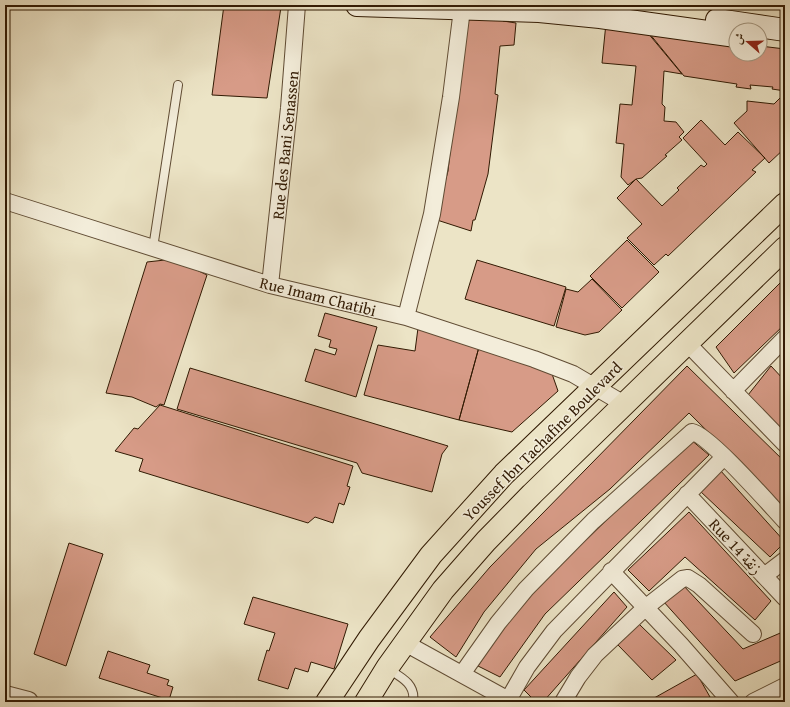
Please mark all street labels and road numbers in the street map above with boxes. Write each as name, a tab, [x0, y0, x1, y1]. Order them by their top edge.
street label: Rue des Bani Senassen	[265, 69, 305, 221]
street label: Rue Imam Chatibi	[257, 270, 379, 322]
street label: Youssef Ibn Tachafine Boulevard	[457, 355, 628, 526]
street label: Rue 14 زنقة	[704, 512, 768, 580]

